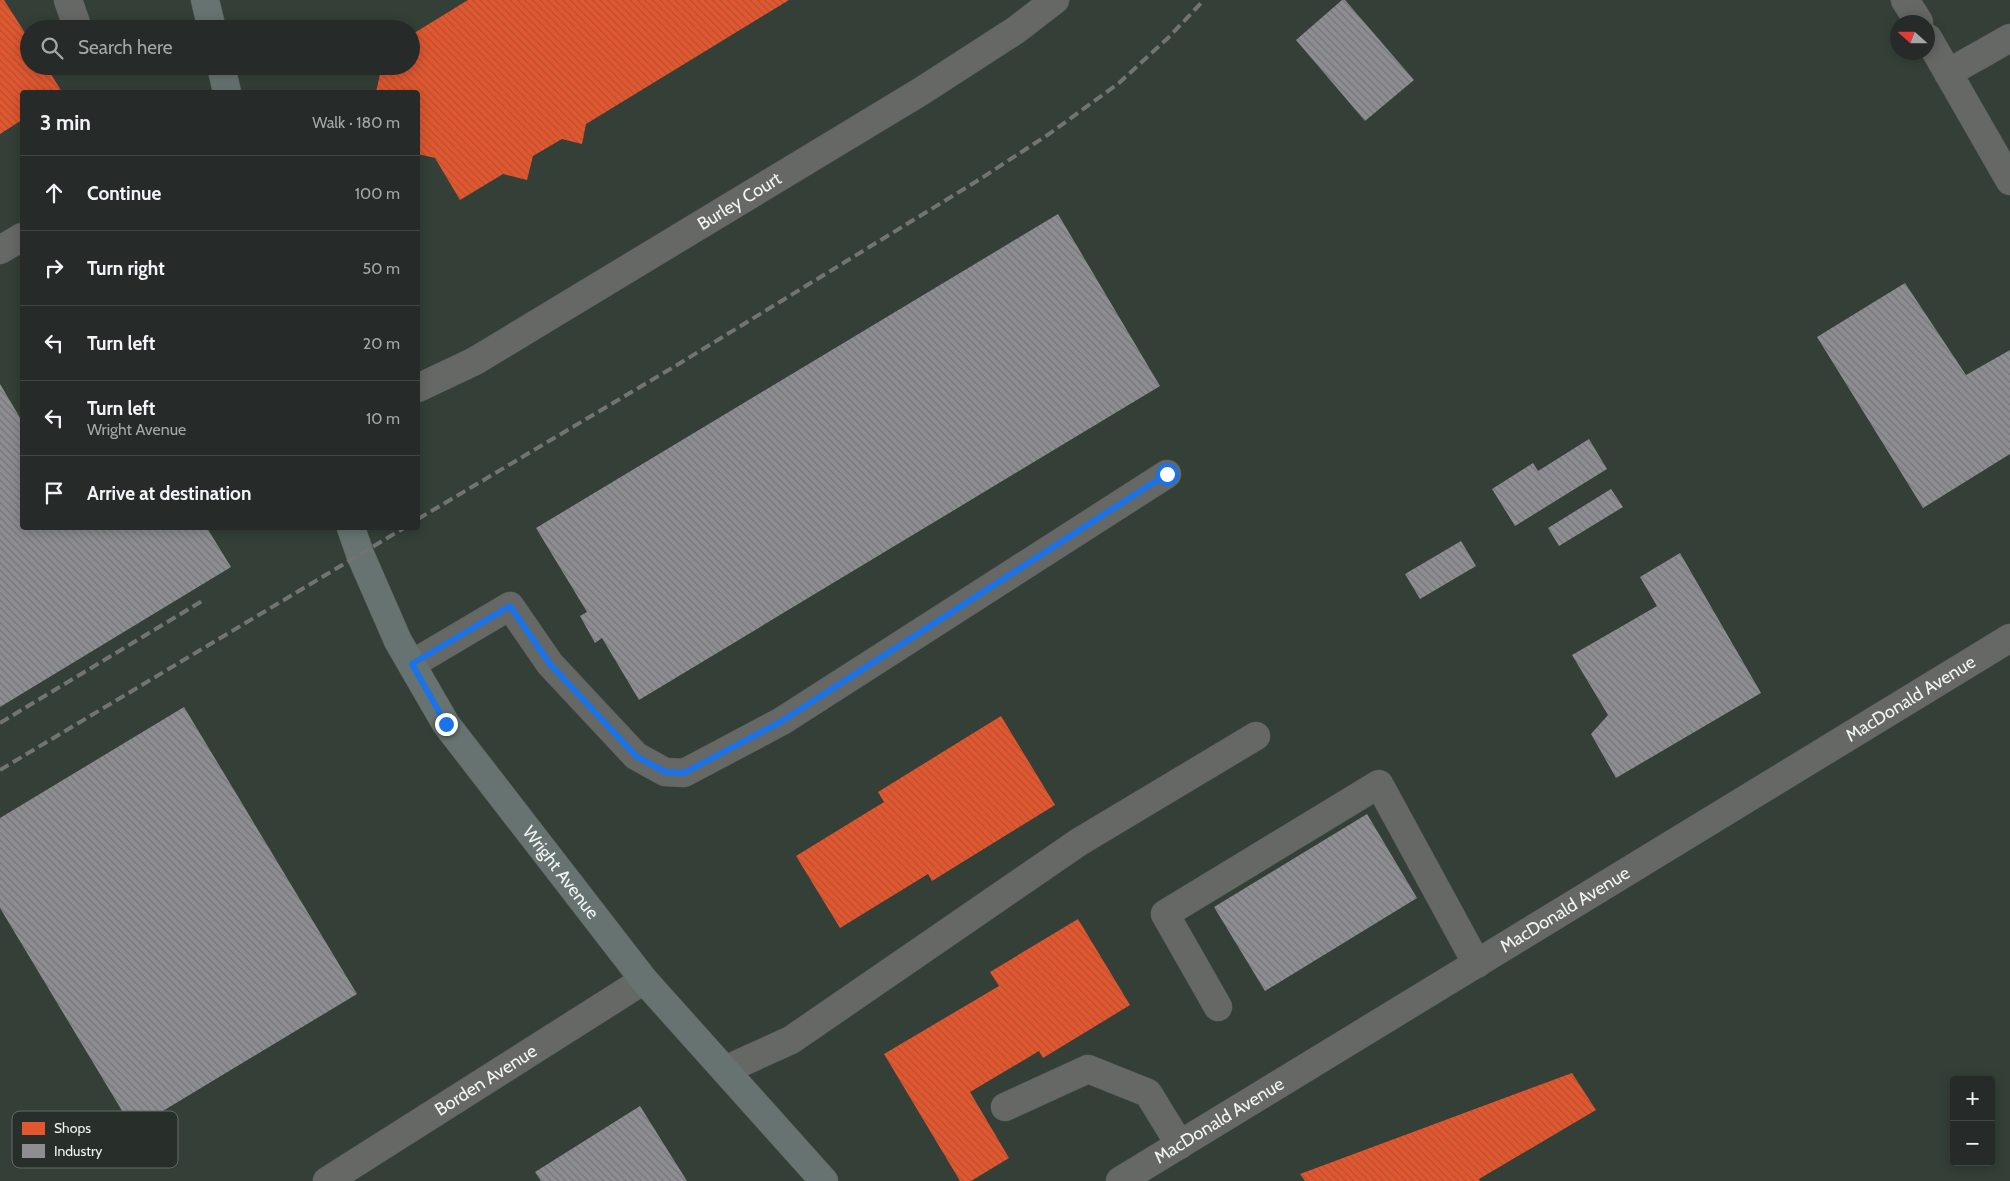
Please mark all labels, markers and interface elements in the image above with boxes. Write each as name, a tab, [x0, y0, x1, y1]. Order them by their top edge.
north arrow	[1890, 15, 1935, 60]
search box	[20, 20, 420, 75]
icon: search	[38, 34, 66, 62]
text: Search here	[78, 36, 172, 59]
text: 3 min	[40, 110, 91, 135]
text: Walk · 180 m	[312, 113, 400, 132]
street label: Burley Court	[693, 167, 785, 235]
icon: ahead	[40, 179, 68, 207]
text: Continue	[87, 182, 161, 205]
text: 100 m	[355, 184, 400, 203]
icon: right	[40, 254, 68, 282]
text: Turn right	[87, 257, 165, 280]
text: 50 m	[363, 259, 400, 278]
icon: left	[40, 329, 68, 357]
text: Turn left	[87, 332, 155, 355]
text: 20 m	[363, 334, 400, 353]
text: Turn left	[87, 397, 155, 420]
icon: left	[40, 404, 68, 432]
text: 10 m	[366, 409, 400, 428]
text: Wright Avenue	[87, 420, 186, 439]
route start	[1156, 463, 1179, 486]
icon: arrive	[40, 479, 68, 507]
text: Arrive at destination	[87, 482, 251, 505]
street label: MacDonald Avenue	[1842, 651, 1979, 747]
route end	[435, 713, 458, 736]
street label: Wright Avenue	[518, 821, 604, 923]
street label: MacDonald Avenue	[1496, 862, 1634, 958]
street label: Borden Avenue	[431, 1040, 541, 1121]
street label: MacDonald Avenue	[1150, 1073, 1288, 1169]
map controls	[1950, 1076, 1995, 1166]
button: +	[1950, 1076, 1995, 1121]
legend	[12, 1111, 178, 1168]
text: Shops	[54, 1119, 91, 1137]
button: −	[1950, 1121, 1995, 1166]
text: Industry	[54, 1142, 102, 1160]

